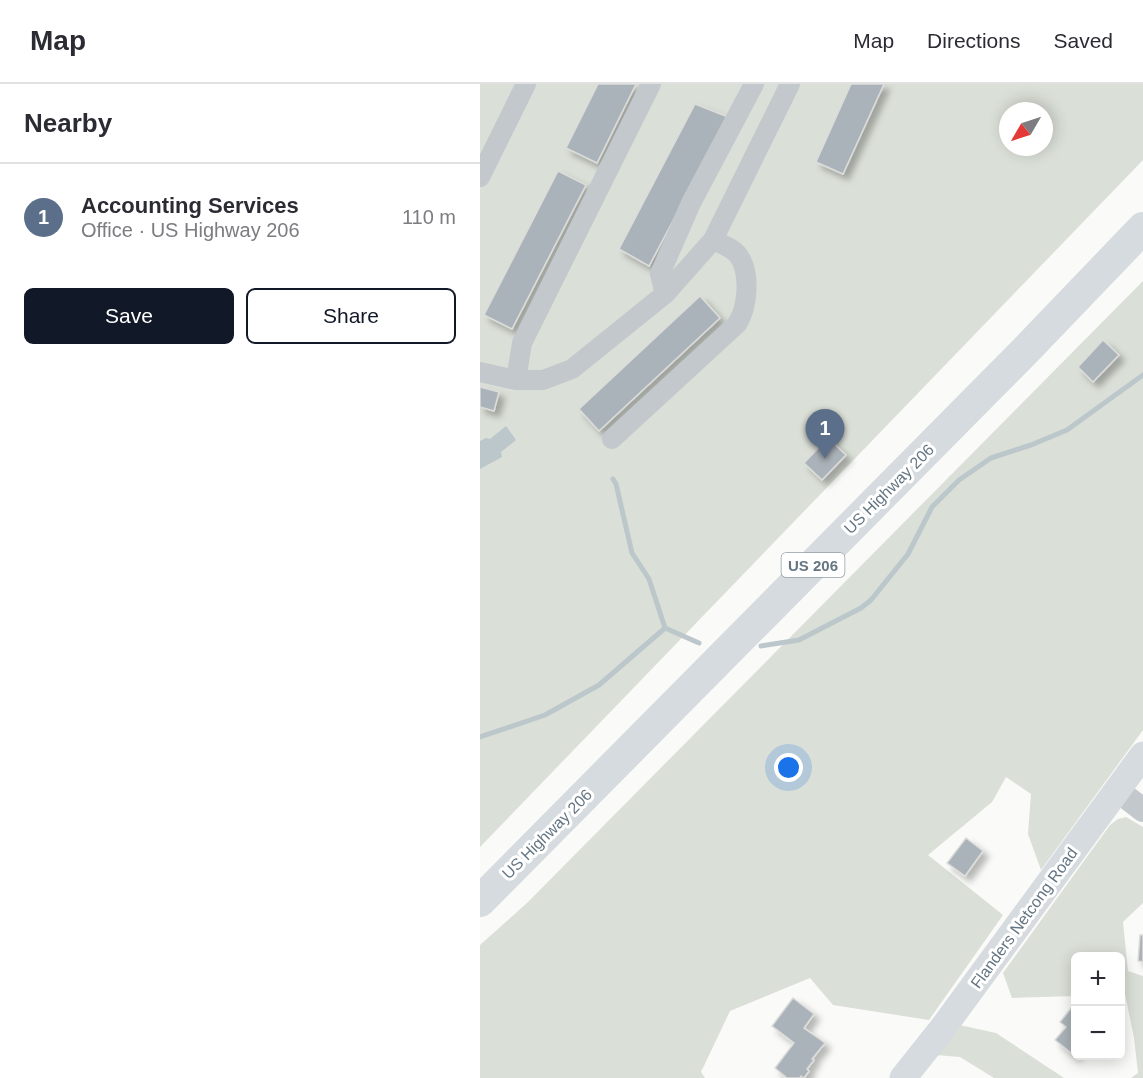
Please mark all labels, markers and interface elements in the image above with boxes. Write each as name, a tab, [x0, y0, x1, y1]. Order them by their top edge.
text: Map	[30, 25, 86, 56]
text: Map	[853, 29, 894, 52]
text: Directions	[927, 29, 1020, 52]
text: Saved	[1053, 29, 1113, 52]
north arrow	[999, 102, 1053, 156]
text: Nearby	[24, 108, 112, 138]
text: Accounting Services	[81, 193, 299, 218]
text: 1	[38, 206, 49, 228]
text: 110 m	[402, 206, 456, 228]
text: Office · US Highway 206	[81, 219, 300, 241]
button: Save	[24, 288, 234, 344]
button: Share	[246, 288, 456, 344]
pin: 1	[806, 410, 844, 459]
street label: US Highway 206	[841, 441, 937, 537]
road number: US 206	[782, 553, 844, 577]
your location	[774, 753, 803, 782]
street label: US Highway 206	[499, 786, 595, 882]
street label: Flanders Netcong Road	[967, 845, 1081, 991]
map controls	[1071, 952, 1125, 1060]
button: +	[1071, 952, 1125, 1006]
button: −	[1071, 1006, 1125, 1060]

